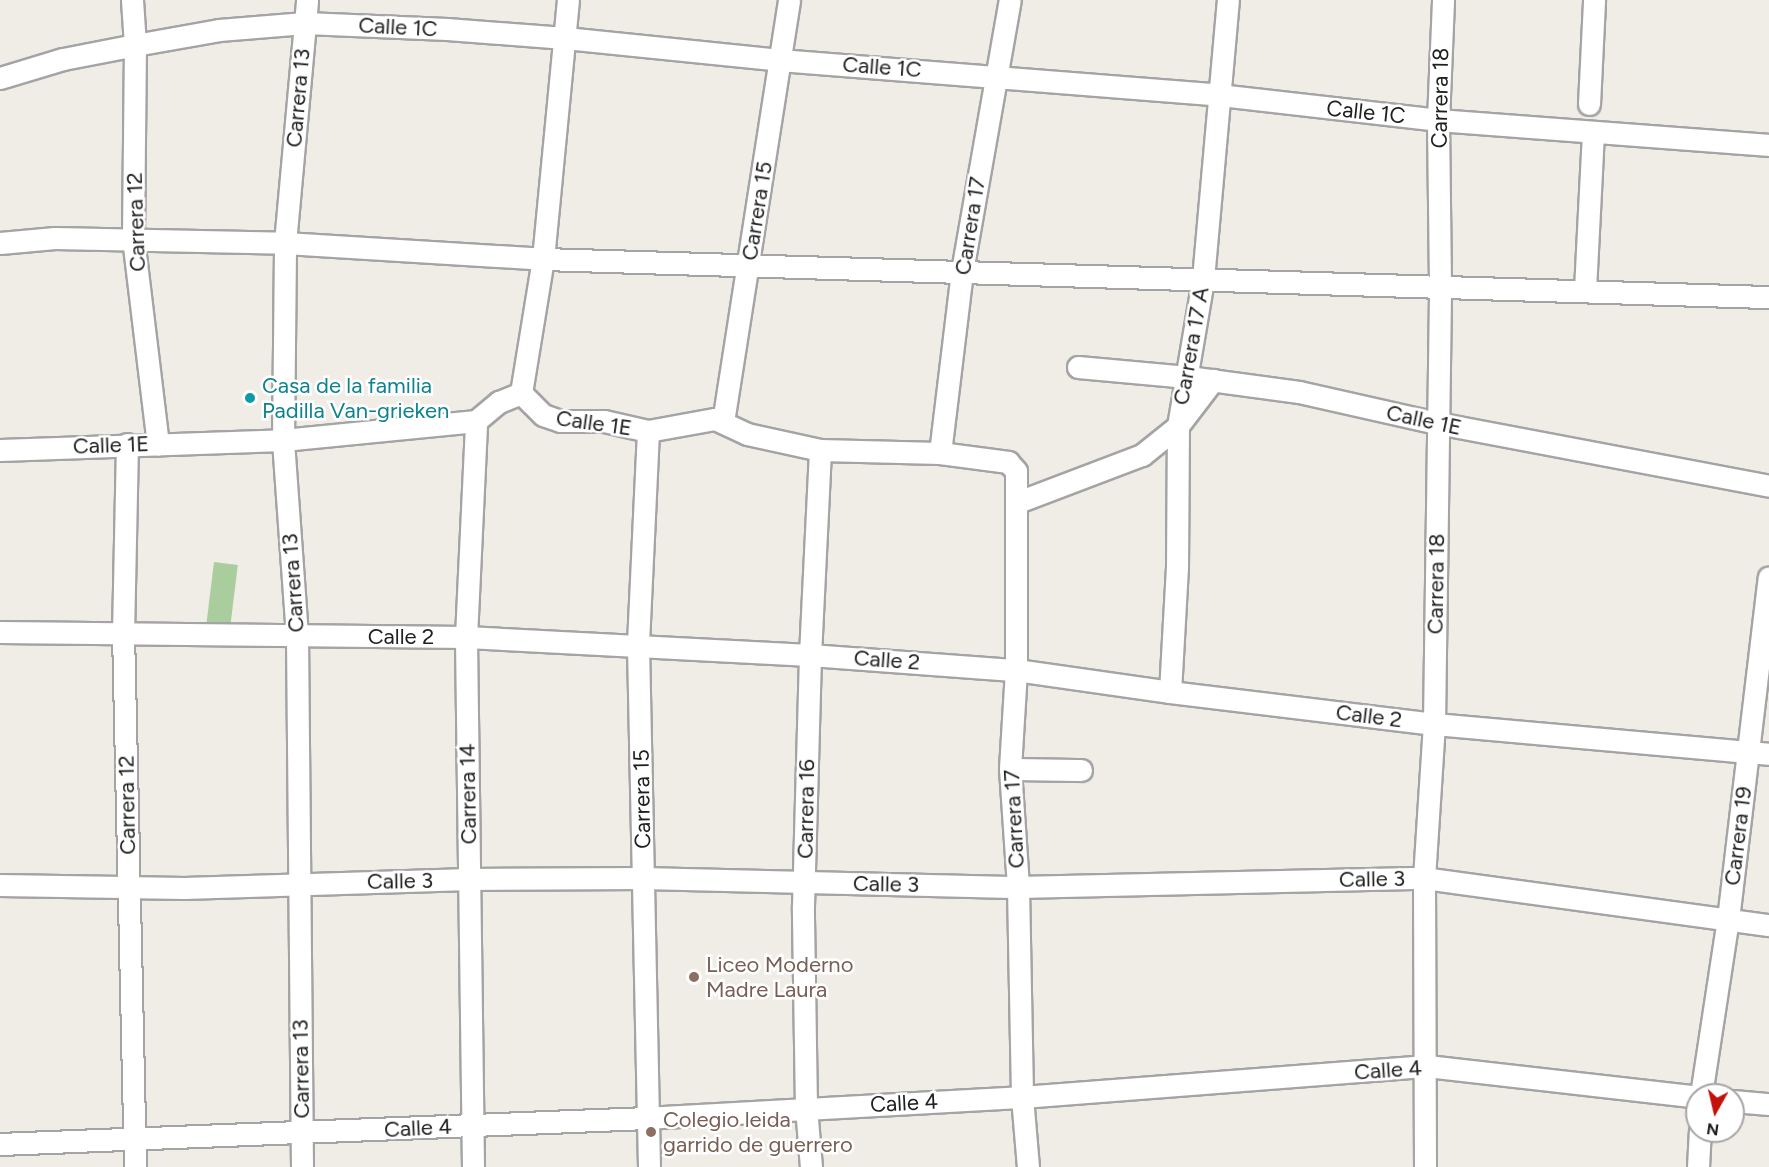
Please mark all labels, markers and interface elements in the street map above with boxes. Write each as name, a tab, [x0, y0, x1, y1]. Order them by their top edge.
street label: Calle 1C	[358, 12, 438, 42]
street label: Carrera 13	[281, 47, 315, 149]
street label: Carrera 18	[1426, 47, 1454, 149]
street label: Calle 1C	[842, 51, 922, 83]
street label: Calle 1C	[1325, 95, 1407, 129]
street label: Carrera 15	[736, 160, 778, 262]
street label: Carrera 12	[121, 172, 151, 272]
street label: Carrera 17	[949, 175, 991, 277]
street label: Carrera 17 A	[1168, 285, 1214, 407]
place label: Casa de la familia Padilla Van-grieken	[262, 372, 449, 424]
marker: Casa de la familia Padilla Van-grieken	[243, 391, 257, 405]
street label: Calle 1E	[1384, 399, 1464, 441]
street label: Calle 1E	[554, 405, 634, 441]
street label: Calle 1E	[72, 430, 150, 460]
street label: Carrera 13	[276, 533, 310, 633]
street label: Carrera 18	[1422, 533, 1450, 635]
street label: Calle 2	[368, 624, 434, 650]
street label: Calle 2	[853, 645, 921, 675]
street label: Calle 2	[1334, 699, 1404, 733]
street label: Carrera 14	[454, 743, 482, 845]
street label: Carrera 15	[628, 749, 656, 849]
street label: Carrera 12	[113, 755, 141, 855]
street label: Carrera 16	[792, 759, 820, 859]
street label: Carrera 17	[998, 769, 1030, 869]
street label: Carrera 19	[1719, 785, 1757, 887]
street label: Calle 3	[1339, 865, 1405, 893]
street label: Calle 3	[367, 867, 433, 895]
street label: Calle 3	[853, 870, 919, 898]
place label: Liceo Moderno Madre Laura	[706, 951, 853, 1002]
marker: Liceo Moderno Madre Laura	[687, 970, 701, 984]
street label: Carrera 13	[287, 1019, 315, 1119]
street label: Calle 4	[1353, 1054, 1423, 1086]
north arrow	[1685, 1083, 1745, 1143]
street label: Calle 4	[869, 1088, 939, 1118]
place label: Colegio leida garrido de guerrero	[663, 1106, 853, 1158]
street label: Calle 4	[383, 1113, 453, 1143]
text: N	[1705, 1119, 1720, 1140]
marker: Colegio leida garrido de guerrero	[644, 1125, 658, 1139]

